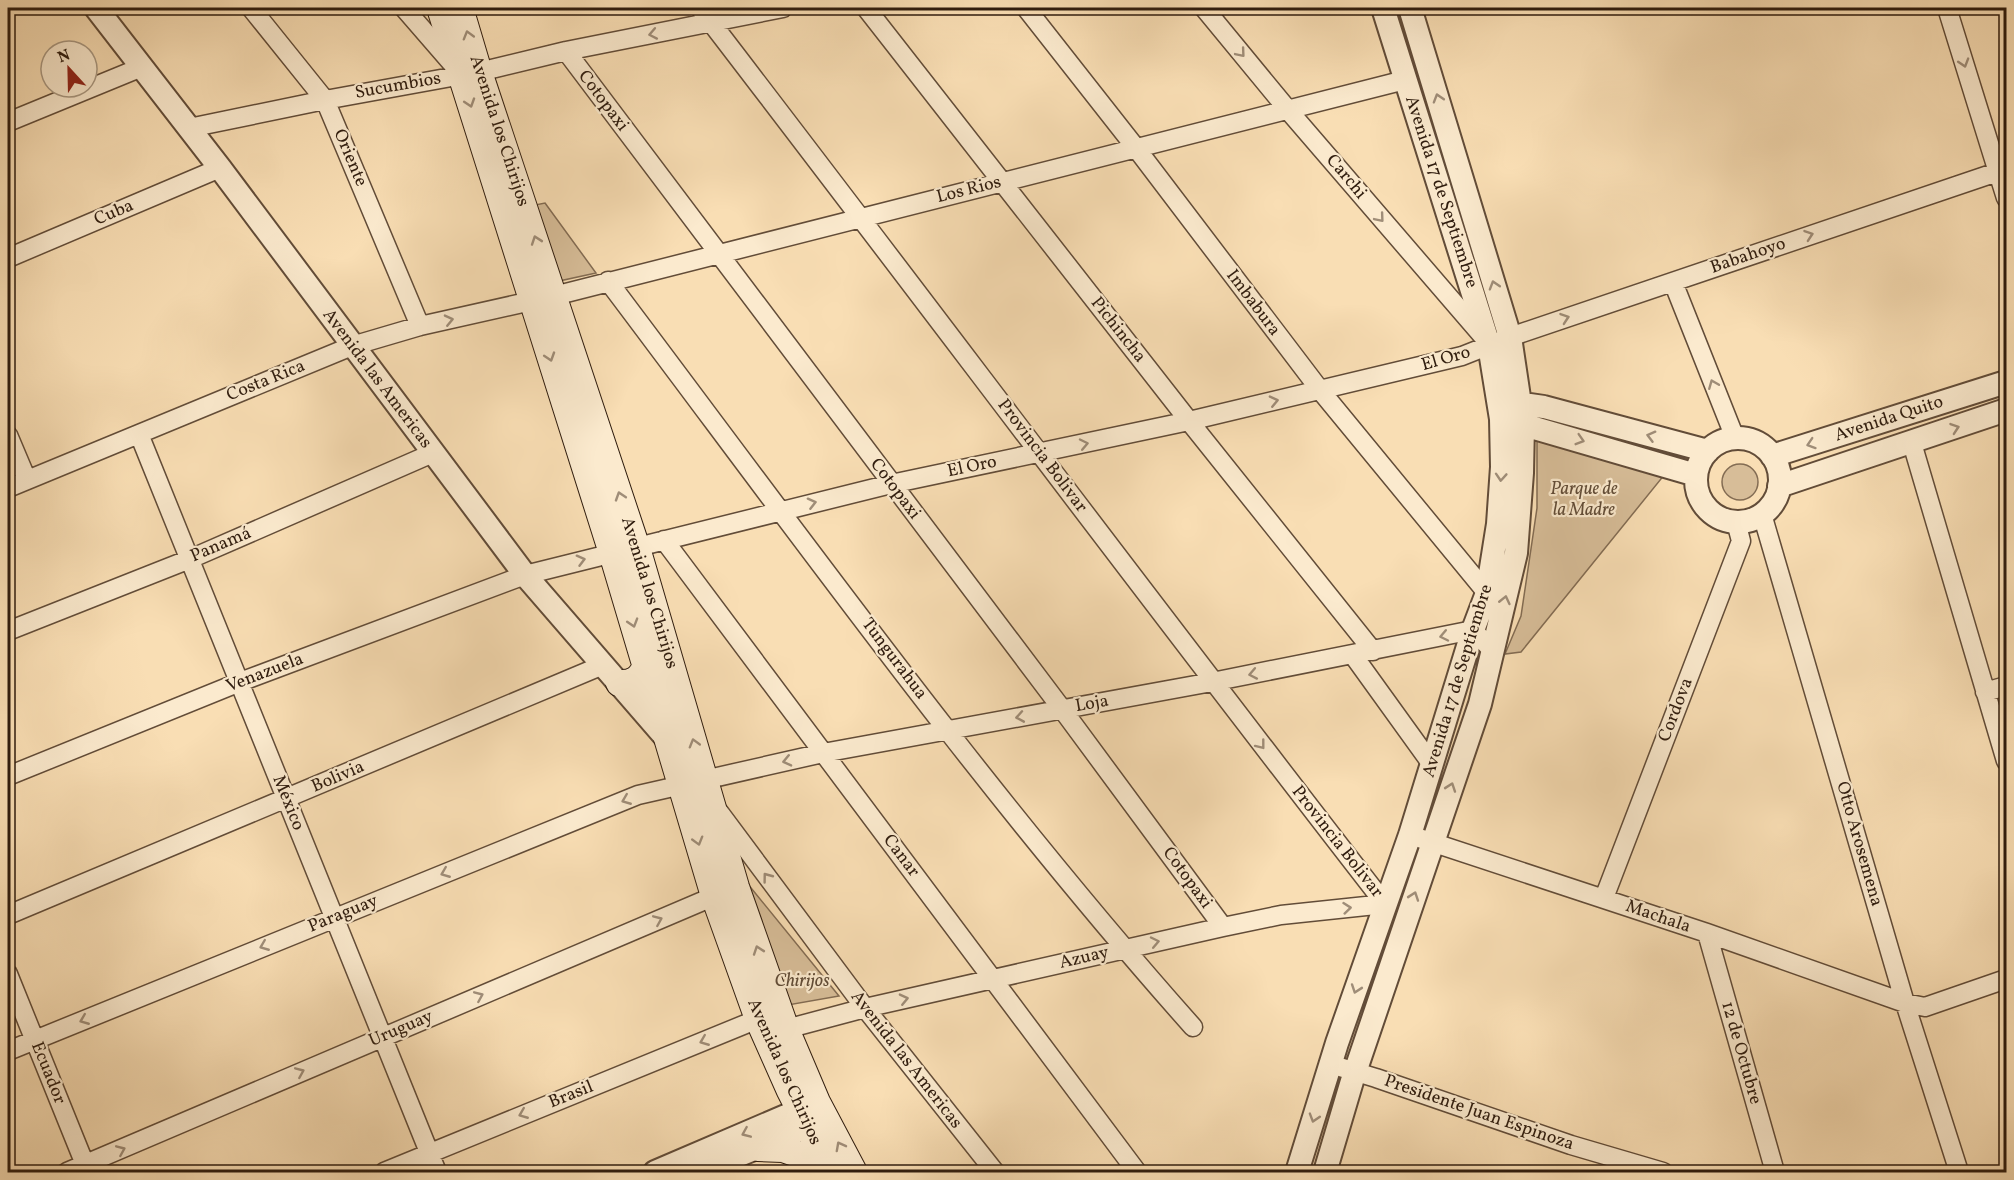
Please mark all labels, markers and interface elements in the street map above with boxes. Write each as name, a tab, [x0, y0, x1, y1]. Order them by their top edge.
one-way arrow	[649, 27, 659, 40]
one-way arrow	[463, 30, 475, 41]
north arrow	[39, 39, 99, 99]
text: N	[55, 44, 74, 69]
one-way arrow	[1234, 46, 1245, 57]
street label: Avenida los Chirijos	[463, 52, 535, 210]
one-way arrow	[1957, 57, 1969, 68]
street label: Cotopaxi	[572, 65, 634, 137]
street label: Sucumbios	[353, 66, 443, 106]
street label: Avenida 17 de Septiembre	[1398, 93, 1484, 291]
one-way arrow	[1433, 93, 1445, 104]
one-way arrow	[463, 97, 475, 108]
street label: Oriente	[327, 125, 373, 191]
street label: Carchi	[1320, 149, 1372, 205]
street label: Los Rios	[934, 170, 1004, 210]
street label: Cuba	[90, 194, 138, 232]
one-way arrow	[1373, 211, 1384, 222]
one-way arrow	[1803, 229, 1814, 242]
street label: Babahoyo	[1707, 231, 1789, 281]
one-way arrow	[530, 235, 543, 246]
street label: Imbabura	[1220, 264, 1286, 342]
one-way arrow	[1489, 280, 1501, 291]
street label: Pichincha	[1084, 292, 1152, 368]
street label: Avenida las Americas	[316, 304, 438, 454]
one-way arrow	[1559, 313, 1570, 326]
one-way arrow	[444, 314, 454, 327]
street label: El Oro	[1418, 340, 1474, 378]
one-way arrow	[543, 351, 555, 362]
street label: Costa Rica	[223, 354, 309, 408]
one-way arrow	[1708, 379, 1720, 390]
street label: Avenida Quito	[1832, 390, 1946, 448]
street label: Provincia Bolivar	[991, 394, 1093, 518]
one-way arrow	[1269, 395, 1279, 408]
one-way arrow	[1949, 423, 1959, 435]
one-way arrow	[1646, 430, 1656, 443]
one-way arrow	[1574, 433, 1585, 445]
one-way arrow	[1806, 437, 1817, 449]
one-way arrow	[1079, 438, 1089, 451]
street label: El Oro	[945, 450, 999, 484]
street label: Cotopaxi	[864, 453, 926, 525]
one-way arrow	[1495, 473, 1508, 482]
park label: Parque de la Madre	[1550, 477, 1618, 523]
one-way arrow	[615, 491, 627, 502]
one-way arrow	[806, 498, 816, 511]
street label: Avenida los Chirijos	[614, 514, 684, 672]
street label: Panamá	[187, 521, 255, 569]
one-way arrow	[576, 555, 586, 567]
street label: Avenida 17 de Septiembre	[1417, 581, 1499, 781]
one-way arrow	[1498, 595, 1511, 605]
street label: Tungurahua	[855, 613, 933, 705]
one-way arrow	[626, 617, 638, 628]
one-way arrow	[1439, 629, 1449, 642]
street label: Venazuela	[223, 647, 307, 699]
one-way arrow	[1248, 667, 1258, 680]
street label: Cordova	[1652, 674, 1700, 746]
street label: Loja	[1073, 689, 1111, 719]
one-way arrow	[1015, 710, 1025, 723]
one-way arrow	[1254, 738, 1265, 749]
one-way arrow	[689, 739, 701, 749]
one-way arrow	[782, 753, 792, 766]
street label: Bolivia	[308, 755, 368, 799]
street label: México	[266, 772, 310, 834]
street label: Otto Arosemena	[1829, 779, 1889, 909]
street label: Provincia Bolivar	[1285, 781, 1389, 904]
one-way arrow	[1444, 782, 1457, 793]
one-way arrow	[621, 793, 632, 805]
street label: Canar	[877, 829, 926, 883]
one-way arrow	[691, 835, 703, 846]
street label: Cotopaxi	[1156, 842, 1218, 914]
one-way arrow	[440, 866, 451, 878]
one-way arrow	[763, 873, 774, 884]
street label: Paraguay	[304, 889, 382, 939]
one-way arrow	[1406, 892, 1419, 902]
street label: Machala	[1622, 894, 1694, 940]
one-way arrow	[1343, 902, 1352, 915]
one-way arrow	[652, 915, 663, 927]
one-way arrow	[1150, 936, 1160, 949]
one-way arrow	[259, 939, 270, 951]
street label: Azuay	[1057, 940, 1111, 976]
one-way arrow	[753, 945, 766, 956]
park label: Chirijos	[774, 969, 830, 994]
one-way arrow	[1350, 983, 1363, 994]
street label: Avenida las Americas	[844, 986, 968, 1134]
one-way arrow	[473, 991, 484, 1003]
one-way arrow	[899, 993, 909, 1006]
street label: Avenida los Chirijos	[741, 995, 827, 1149]
street label: 12 de Octubre	[1714, 999, 1768, 1107]
street label: Uruguay	[365, 1004, 437, 1054]
one-way arrow	[79, 1013, 90, 1025]
one-way arrow	[699, 1034, 710, 1046]
street label: Ecuador	[24, 1038, 72, 1108]
one-way arrow	[293, 1068, 304, 1080]
street label: Presidente Juan Espinoza	[1381, 1069, 1577, 1157]
street label: Brasil	[545, 1075, 597, 1115]
one-way arrow	[519, 1107, 530, 1119]
one-way arrow	[1309, 1112, 1321, 1123]
one-way arrow	[741, 1126, 752, 1138]
one-way arrow	[836, 1142, 847, 1152]
one-way arrow	[114, 1145, 125, 1157]

